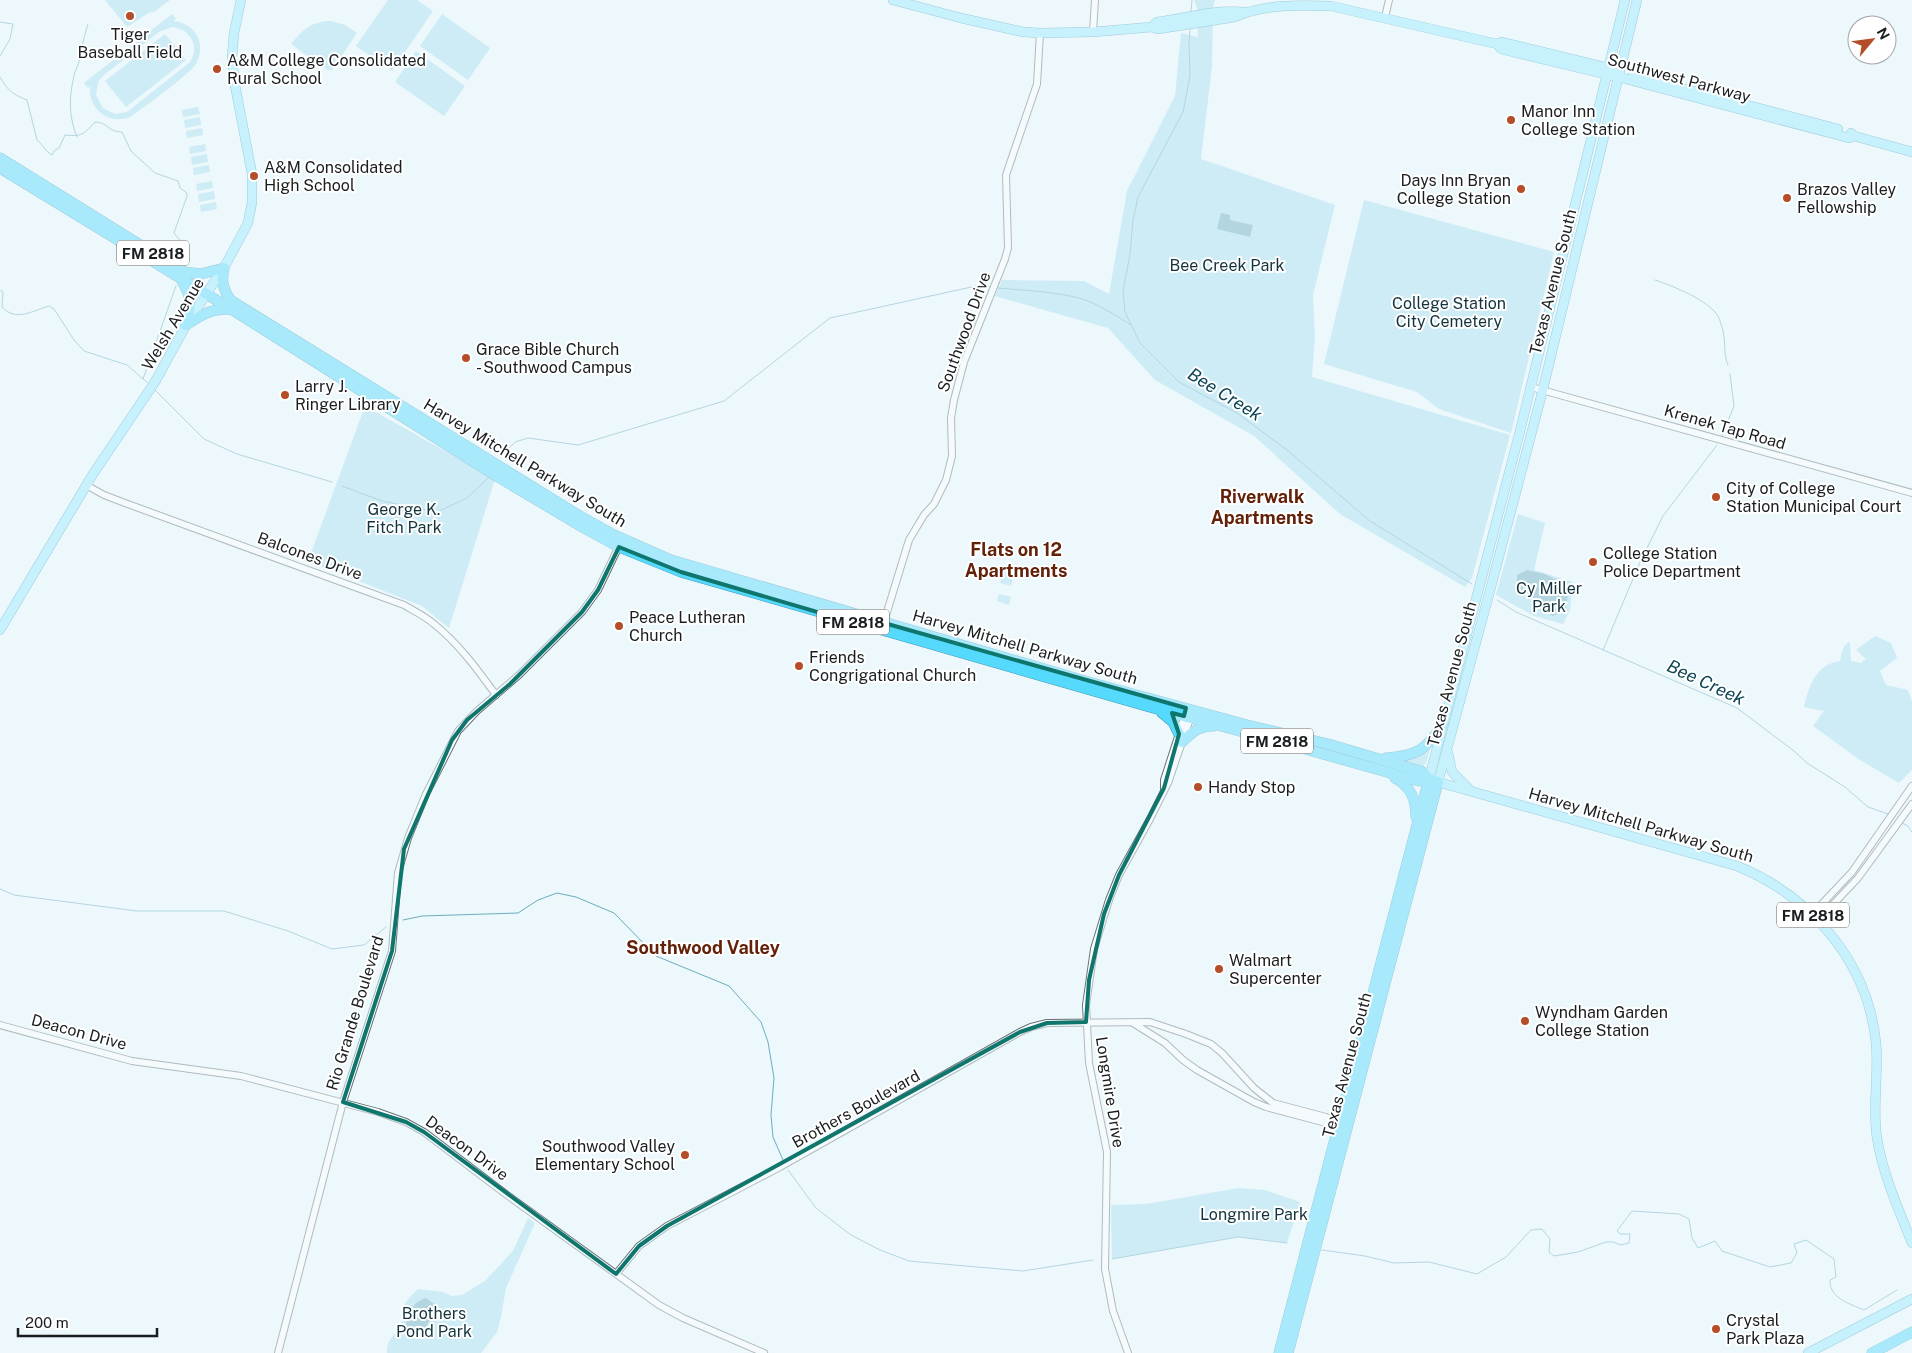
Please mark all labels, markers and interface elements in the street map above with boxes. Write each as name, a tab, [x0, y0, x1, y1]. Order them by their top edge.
marker: Tiger Baseball Field	[124, 10, 136, 22]
north arrow	[1847, 15, 1897, 65]
place label: Tiger Baseball Field	[78, 25, 182, 62]
text: N	[1874, 25, 1893, 42]
street label: Southwest Parkway	[1605, 50, 1753, 106]
place label: A&M College Consolidated Rural School	[227, 51, 426, 88]
marker: A&M College Consolidated Rural School	[211, 63, 223, 75]
place label: Manor Inn College Station	[1521, 102, 1635, 139]
marker: Manor Inn College Station	[1505, 114, 1517, 126]
place label: A&M Consolidated High School	[264, 158, 402, 195]
marker: A&M Consolidated High School	[248, 170, 260, 182]
place label: Days Inn Bryan College Station	[1397, 171, 1511, 208]
place label: Brazos Valley Fellowship	[1797, 180, 1897, 217]
marker: Days Inn Bryan College Station	[1515, 183, 1527, 195]
marker: Brazos Valley Fellowship	[1781, 192, 1793, 204]
street label: Texas Avenue South	[1526, 207, 1580, 357]
road number: FM 2818	[117, 240, 189, 266]
park label: Bee Creek Park	[1170, 256, 1284, 275]
street label: Southwood Drive	[933, 269, 995, 395]
street label: Welsh Avenue	[138, 274, 208, 374]
park label: College Station City Cemetery	[1392, 294, 1506, 331]
place label: Grace Bible Church - Southwood Campus	[476, 340, 632, 377]
marker: Grace Bible Church - Southwood Campus	[460, 352, 472, 364]
water label: Bee Creek	[1184, 363, 1266, 425]
place label: Larry J. Ringer Library	[295, 377, 401, 414]
marker: Larry J. Ringer Library	[279, 389, 291, 401]
street label: Harvey Mitchell Parkway South	[420, 395, 630, 531]
street label: Krenek Tap Road	[1662, 401, 1788, 453]
place label: City of College Station Municipal Court	[1726, 479, 1902, 516]
district label: Riverwalk Apartments	[1211, 486, 1313, 528]
marker: City of College Station Municipal Court	[1710, 491, 1722, 503]
park label: George K. Fitch Park	[366, 500, 442, 537]
street label: Balcones Drive	[255, 528, 365, 584]
district label: Flats on 12 Apartments	[965, 539, 1067, 581]
place label: College Station Police Department	[1603, 544, 1741, 581]
marker: College Station Police Department	[1587, 556, 1599, 568]
park label: Cy Miller Park	[1516, 579, 1582, 616]
street label: Texas Avenue South	[1423, 599, 1481, 749]
street label: Harvey Mitchell Parkway South	[910, 606, 1140, 688]
place label: Peace Lutheran Church	[629, 608, 745, 645]
road number: FM 2818	[817, 610, 889, 634]
marker: Peace Lutheran Church	[613, 620, 625, 632]
place label: Friends Congrigational Church	[809, 648, 976, 685]
water label: Bee Creek	[1664, 655, 1749, 709]
marker: Friends Congrigational Church	[793, 660, 805, 672]
road number: FM 2818	[1241, 728, 1313, 754]
place label: Handy Stop	[1208, 778, 1295, 797]
marker: Handy Stop	[1192, 781, 1204, 793]
street label: Harvey Mitchell Parkway South	[1526, 784, 1756, 866]
road number: FM 2818	[1777, 902, 1849, 928]
street label: Rio Grande Boulevard	[322, 933, 388, 1093]
district label: Southwood Valley	[626, 937, 780, 958]
place label: Walmart Supercenter	[1229, 951, 1322, 988]
marker: Walmart Supercenter	[1213, 963, 1225, 975]
street label: Texas Avenue South	[1318, 990, 1376, 1140]
place label: Wyndham Garden College Station	[1535, 1003, 1668, 1040]
street label: Deacon Drive	[29, 1010, 129, 1054]
marker: Wyndham Garden College Station	[1519, 1015, 1531, 1027]
street label: Longmire Drive	[1092, 1035, 1128, 1149]
street label: Brothers Boulevard	[789, 1066, 923, 1152]
street label: Deacon Drive	[422, 1112, 512, 1184]
place label: Southwood Valley Elementary School	[535, 1137, 675, 1174]
marker: Southwood Valley Elementary School	[679, 1149, 691, 1161]
park label: Longmire Park	[1200, 1205, 1308, 1224]
park label: Brothers Pond Park	[396, 1304, 472, 1341]
scale bar	[18, 1306, 156, 1338]
place label: Crystal Park Plaza	[1726, 1311, 1804, 1348]
text: 200 m	[25, 1314, 69, 1331]
marker: Crystal Park Plaza	[1710, 1323, 1722, 1335]

